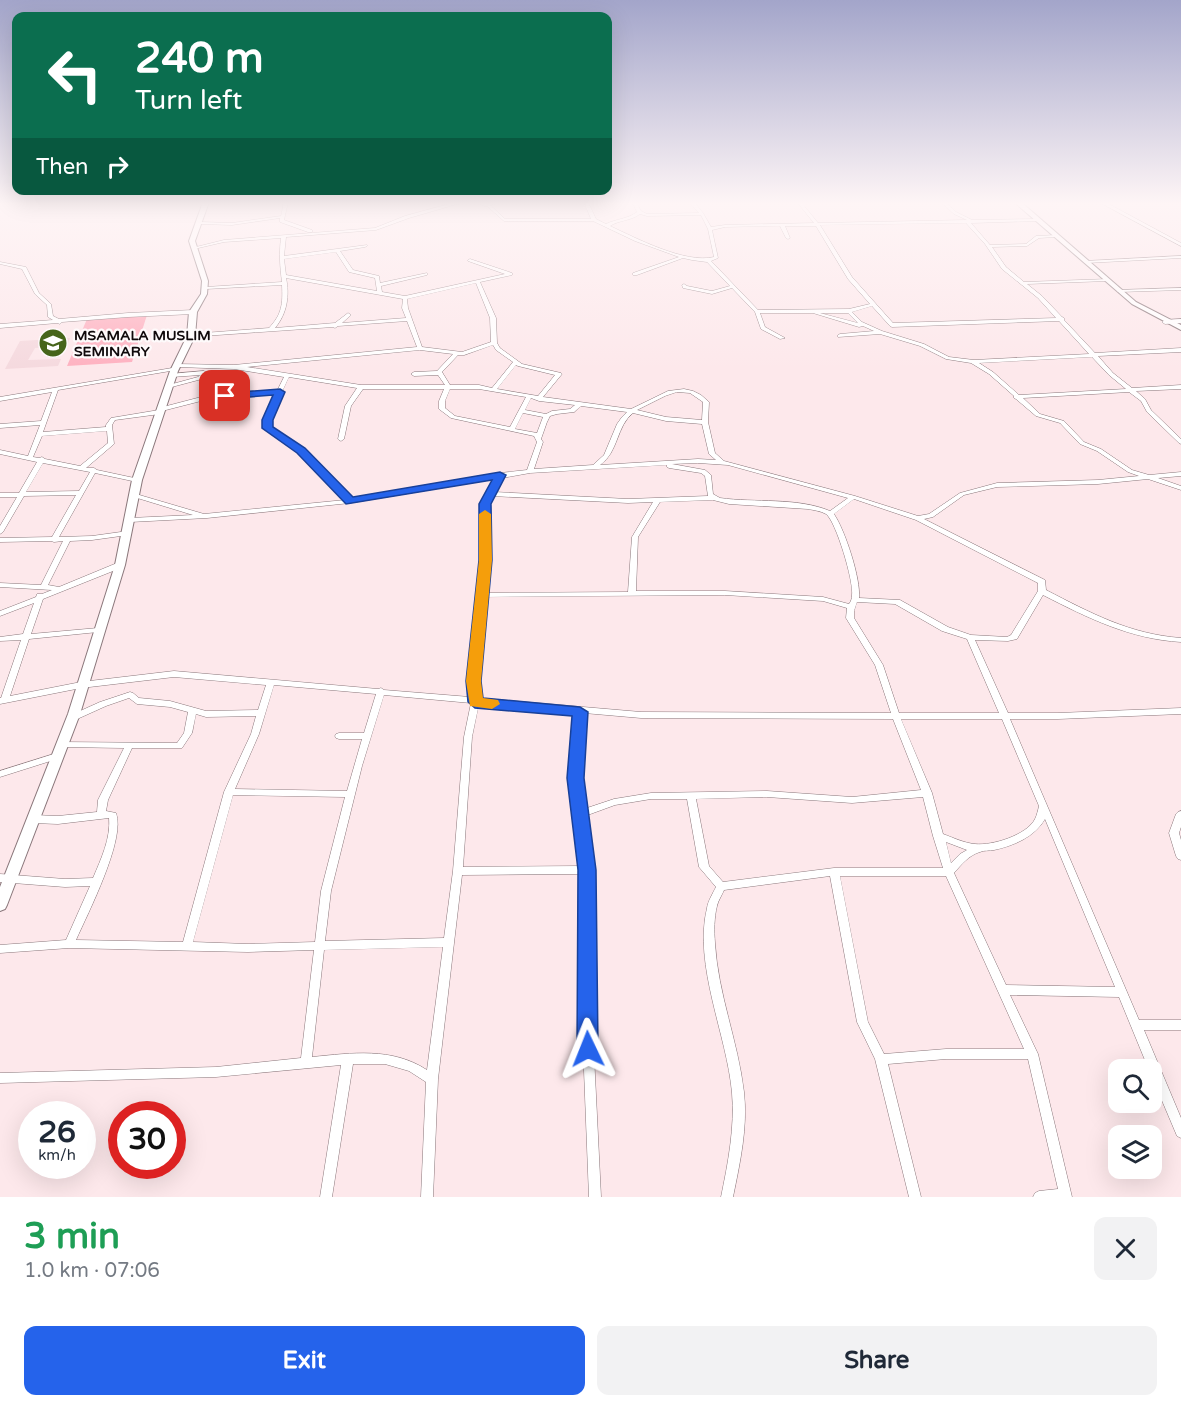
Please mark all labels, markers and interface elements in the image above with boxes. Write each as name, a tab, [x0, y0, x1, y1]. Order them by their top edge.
text: 240 m	[135, 33, 264, 84]
icon: left	[36, 36, 114, 114]
text: Turn left	[135, 84, 242, 117]
icon: right	[101, 150, 134, 183]
text: Then	[36, 154, 89, 180]
school or university icon: MSAMALA MUSLIM SEMINARY	[37, 327, 69, 359]
place label: MSAMALA MUSLIM SEMINARY	[74, 327, 211, 360]
pin	[199, 370, 250, 421]
icon: arrive	[208, 379, 241, 412]
position arrow	[556, 1017, 620, 1081]
map controls	[1108, 1059, 1162, 1179]
button: search	[1108, 1059, 1162, 1113]
speed limit sign: 30	[108, 1101, 186, 1179]
text: 26	[38, 1114, 76, 1151]
button: layers	[1108, 1125, 1162, 1179]
text: km/h	[38, 1146, 76, 1164]
text: 3 min	[24, 1215, 120, 1258]
button: close	[1094, 1217, 1157, 1280]
text: 1.0 km · 07:06	[24, 1259, 160, 1283]
button: Exit	[24, 1326, 585, 1395]
button: Share	[597, 1326, 1157, 1395]

